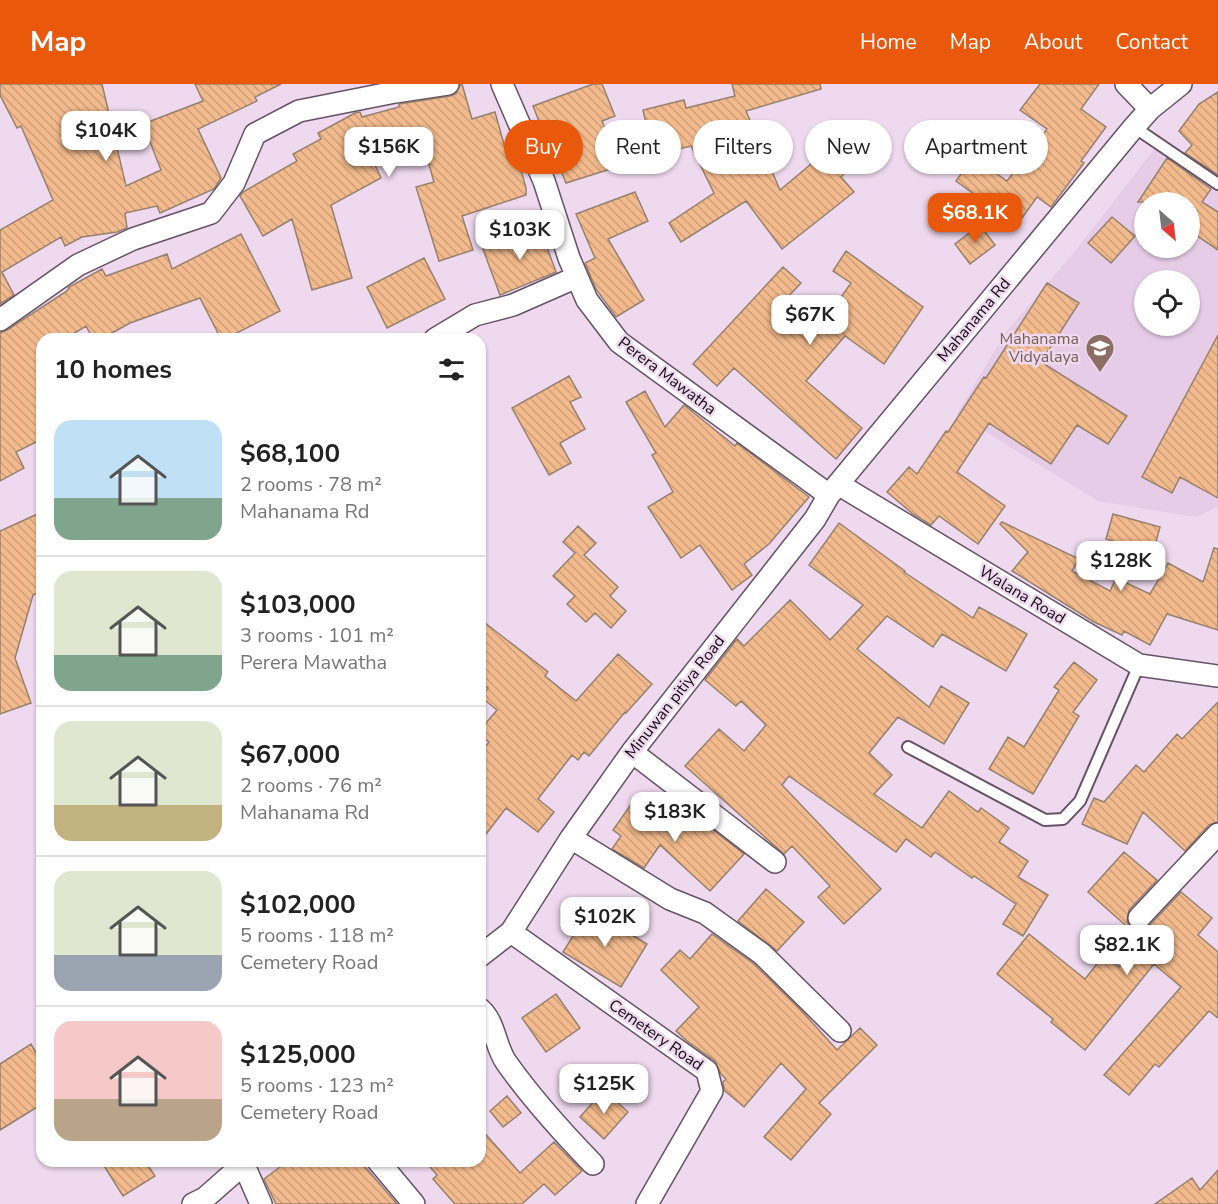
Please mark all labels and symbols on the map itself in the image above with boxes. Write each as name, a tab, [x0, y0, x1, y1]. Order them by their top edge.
pin: $104K	[64, 111, 148, 162]
pin: $156K	[347, 127, 431, 178]
north arrow	[1134, 192, 1200, 258]
pin: $68.1K	[926, 193, 1024, 244]
pin: $103K	[478, 210, 562, 261]
street label: Mahanama Rd	[932, 273, 1016, 367]
pin: $67K	[774, 295, 846, 346]
place label: Mahanama Vidyalaya	[1000, 328, 1079, 368]
street label: Perera Mawatha	[613, 332, 721, 420]
school or university icon: Mahanama Vidyalaya	[1084, 332, 1116, 374]
pin: $128K	[1079, 541, 1163, 592]
street label: Walana Road	[975, 561, 1069, 629]
street label: Minuwan pitiya Road	[620, 631, 730, 763]
pin: $183K	[633, 792, 717, 843]
pin: $102K	[563, 897, 647, 948]
pin: $82.1K	[1078, 925, 1176, 976]
street label: Cemetery Road	[604, 994, 708, 1076]
pin: $125K	[562, 1064, 646, 1115]

